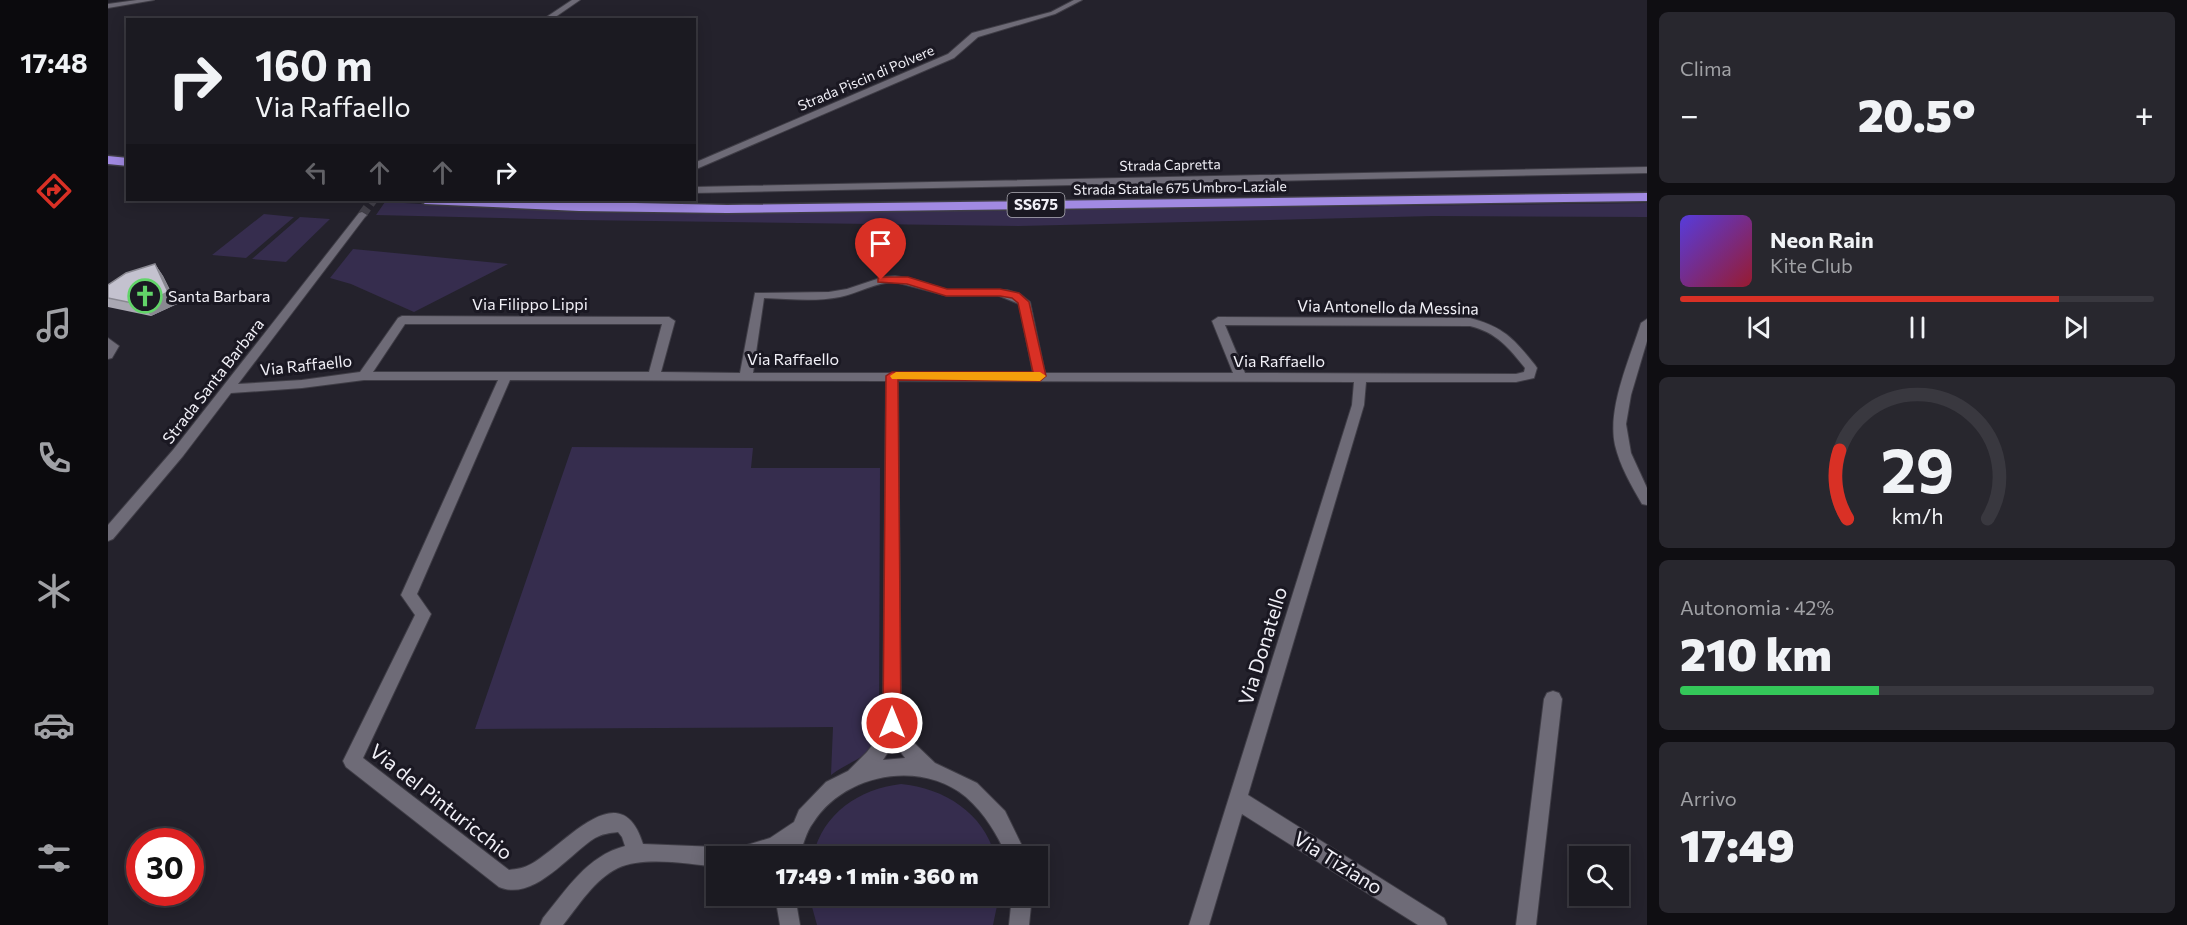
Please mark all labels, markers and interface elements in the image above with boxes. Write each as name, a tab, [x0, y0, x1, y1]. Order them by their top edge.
text: 160 m	[255, 38, 373, 90]
street label: Strada Piscin di Polvere	[795, 41, 937, 114]
icon: right	[156, 42, 234, 120]
text: 17:48	[20, 46, 88, 79]
text: Clima	[1680, 56, 1732, 80]
text: 20.5°	[1858, 86, 1976, 141]
text: Via Raffaello	[255, 90, 411, 123]
text: −	[1680, 93, 1699, 134]
text: +	[2135, 93, 2154, 134]
street label: Strada Capretta	[1119, 155, 1221, 174]
icon: left	[300, 156, 333, 189]
icon: ahead	[363, 156, 396, 189]
icon: ahead	[426, 156, 459, 189]
icon: right	[489, 156, 522, 189]
icon: directions	[33, 170, 75, 212]
street label: Strada Statale 675 Umbro-Laziale	[1073, 177, 1287, 198]
road number: SS675	[1008, 193, 1064, 217]
pin	[855, 218, 906, 280]
text: Neon Rain	[1770, 226, 1874, 253]
icon: arrive	[864, 227, 897, 260]
text: Kite Club	[1770, 253, 1853, 277]
church icon: Santa Barbara	[127, 278, 163, 314]
place label: Santa Barbara	[168, 286, 270, 305]
street label: Via Filippo Lippi	[472, 294, 588, 313]
street label: Via Antonello da Messina	[1297, 295, 1479, 318]
icon: music	[33, 304, 75, 346]
icon: previous	[1743, 311, 1776, 344]
icon: pause	[1901, 311, 1934, 344]
icon: next	[2059, 311, 2092, 344]
street label: Strada Santa Barbara	[158, 314, 267, 447]
street label: Via Raffaello	[747, 349, 839, 368]
street label: Via Raffaello	[259, 350, 353, 379]
street label: Via Raffaello	[1233, 351, 1325, 370]
text: 29	[1880, 431, 1954, 507]
icon: phone	[33, 437, 75, 479]
text: km/h	[1891, 503, 1943, 529]
icon: climate	[33, 570, 75, 612]
street label: Via Donatello	[1233, 584, 1291, 708]
text: Autonomia · 42%	[1680, 595, 1834, 619]
text: 210 km	[1680, 625, 1832, 680]
position arrow	[860, 691, 924, 755]
icon: car	[33, 704, 75, 746]
street label: Via del Pinturicchio	[366, 738, 518, 864]
text: Arrivo	[1680, 786, 1737, 810]
text: 17:49	[1680, 816, 1795, 871]
street label: Via Tiziano	[1290, 825, 1387, 899]
speed limit sign: 30	[126, 828, 204, 906]
icon: filters	[33, 837, 75, 879]
map controls	[1569, 846, 1629, 906]
button: search	[1569, 846, 1629, 906]
text: 17:49 · 1 min · 360 m	[776, 862, 978, 889]

